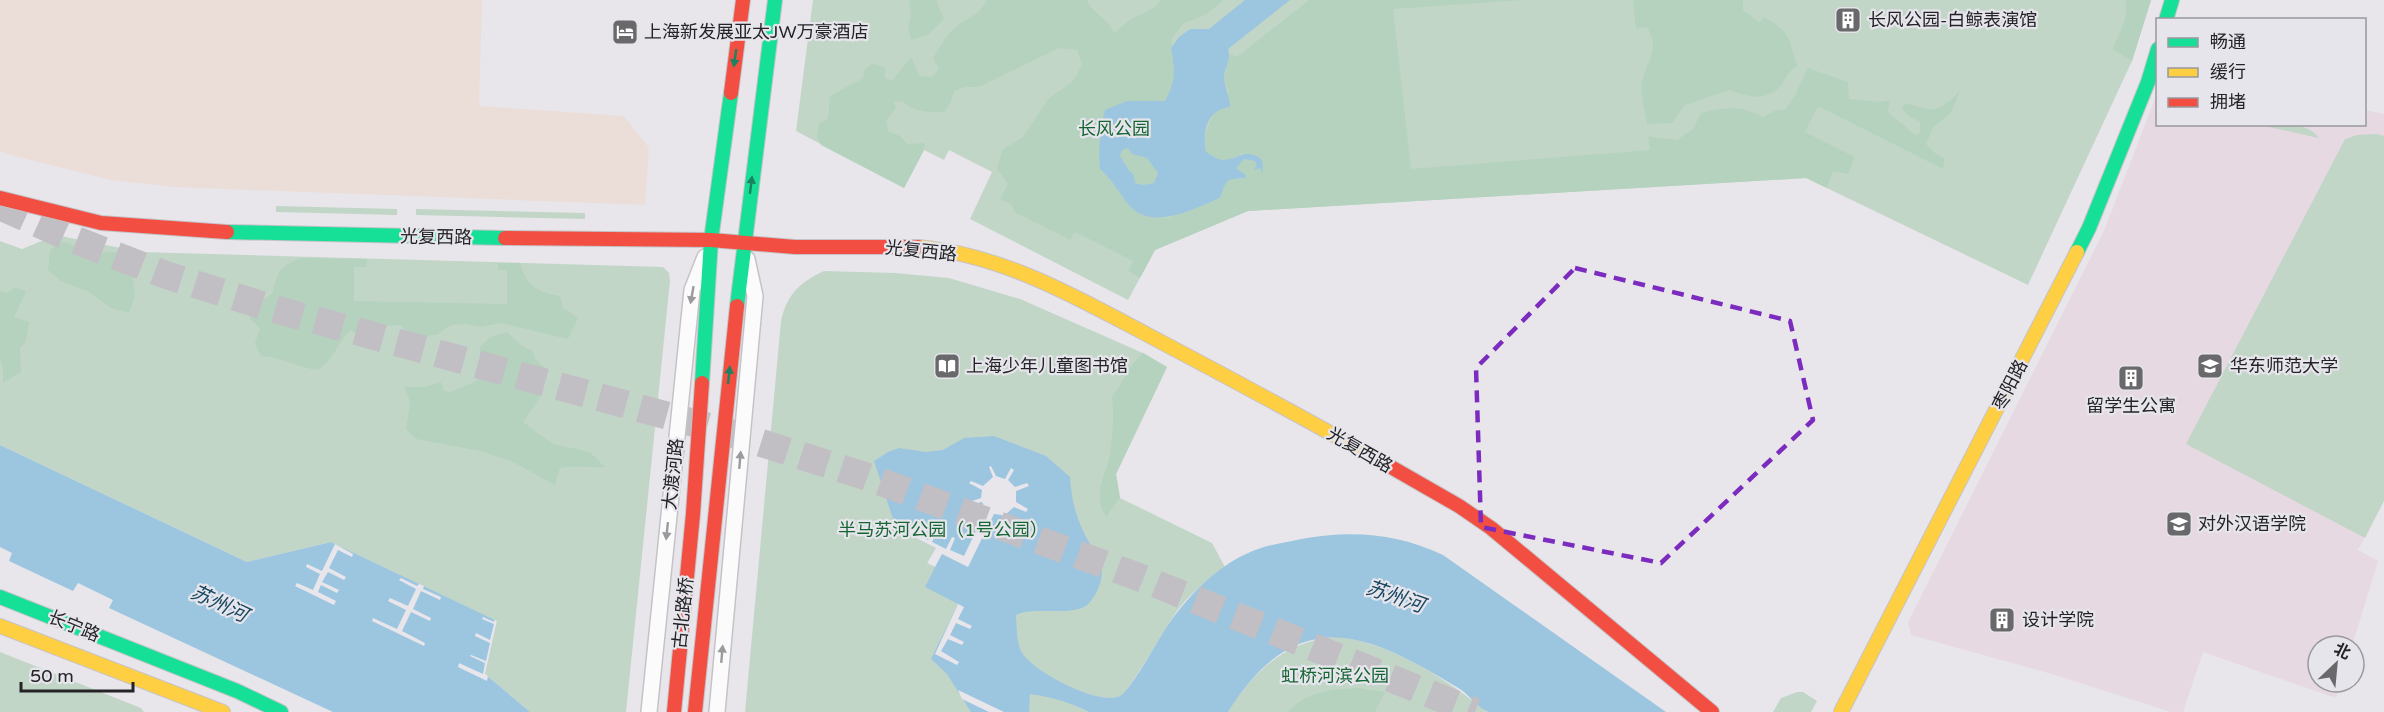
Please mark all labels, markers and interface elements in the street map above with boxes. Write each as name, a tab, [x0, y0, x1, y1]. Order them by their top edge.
building icon: 长风公园-白鲸表演馆	[1833, 5, 1863, 35]
place label: 长风公园-白鲸表演馆	[1868, 9, 2037, 31]
hotel icon: 上海新发展亚太JW万豪酒店	[610, 17, 640, 47]
legend	[2156, 18, 2366, 126]
place label: 上海新发展亚太JW万豪酒店	[644, 21, 869, 43]
text: 畅通	[2210, 31, 2246, 53]
one-way arrow	[731, 49, 740, 68]
text: 缓行	[2210, 61, 2246, 83]
text: 拥堵	[2210, 91, 2246, 113]
park label: 长风公园	[1078, 118, 1150, 140]
one-way arrow	[746, 176, 755, 195]
street label: 光复西路	[400, 225, 472, 249]
street label: 光复西路	[884, 236, 958, 266]
one-way arrow	[687, 286, 696, 305]
library icon: 上海少年儿童图书馆	[932, 351, 962, 381]
school or university icon: 华东师范大学	[2195, 351, 2225, 381]
place label: 上海少年儿童图书馆	[966, 355, 1128, 377]
place label: 华东师范大学	[2230, 355, 2338, 377]
street label: 枣阳路	[1988, 356, 2032, 414]
building icon: 留学生公寓	[2116, 363, 2146, 393]
one-way arrow	[724, 365, 734, 384]
place label: 留学生公寓	[2086, 395, 2176, 417]
street label: 光复西路	[1323, 422, 1397, 478]
street label: 大渡河路	[658, 437, 688, 511]
one-way arrow	[735, 450, 745, 469]
school or university icon: 对外汉语学院	[2164, 509, 2194, 539]
place label: 对外汉语学院	[2198, 513, 2306, 535]
park label: 半马苏河公园（1号公园）	[838, 519, 1048, 541]
one-way arrow	[662, 521, 672, 540]
street label: 古北路桥	[668, 576, 698, 650]
water label: 苏州河	[1363, 576, 1431, 619]
water label: 苏州河	[187, 580, 255, 629]
building icon: 设计学院	[1987, 605, 2017, 635]
street label: 长宁路	[45, 606, 103, 646]
place label: 设计学院	[2022, 609, 2094, 631]
north arrow	[2306, 634, 2366, 694]
text: 北	[2331, 639, 2354, 664]
one-way arrow	[717, 644, 727, 663]
scale bar	[21, 655, 134, 693]
text: 50 m	[30, 665, 74, 687]
park label: 虹桥河滨公园	[1281, 665, 1389, 687]

